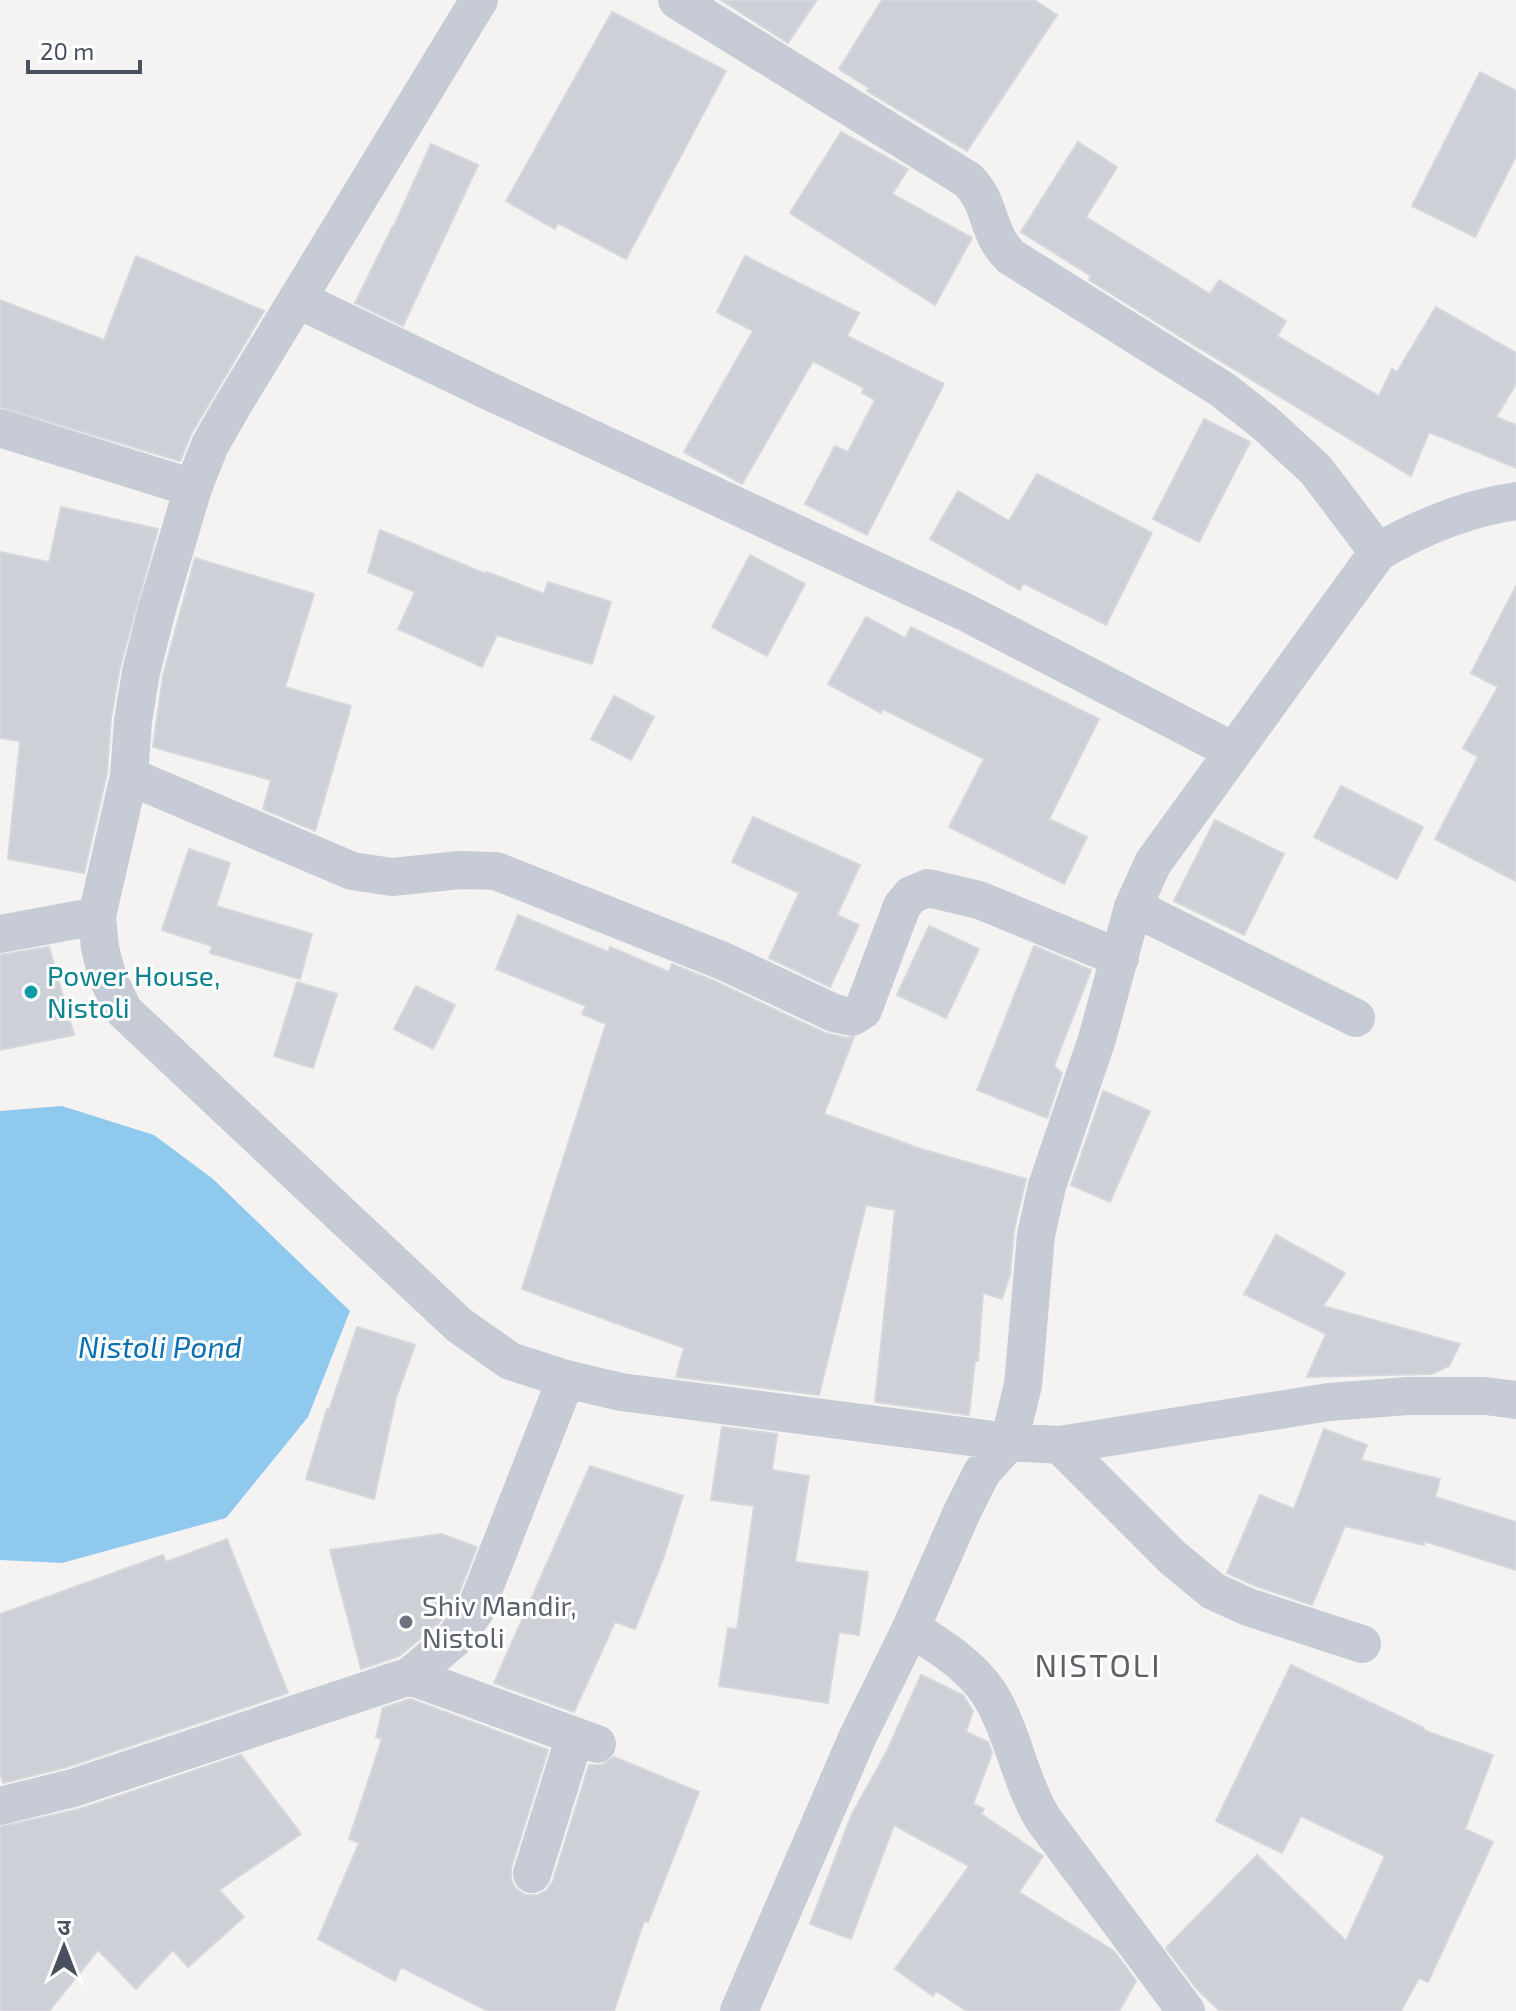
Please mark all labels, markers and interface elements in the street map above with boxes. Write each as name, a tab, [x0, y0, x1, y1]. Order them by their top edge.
scale bar	[28, 24, 140, 74]
text: 20 m	[40, 36, 94, 65]
place label: Power House, Nistoli	[47, 958, 220, 1024]
marker: Power House, Nistoli	[22, 983, 40, 1001]
water label: Nistoli Pond	[78, 1328, 242, 1364]
place label: Shiv Mandir, Nistoli	[422, 1588, 577, 1654]
marker: Shiv Mandir, Nistoli	[397, 1613, 415, 1631]
district label: NISTOLI	[1034, 1645, 1162, 1683]
north arrow	[24, 1907, 104, 1987]
text: उ	[58, 1913, 72, 1939]

